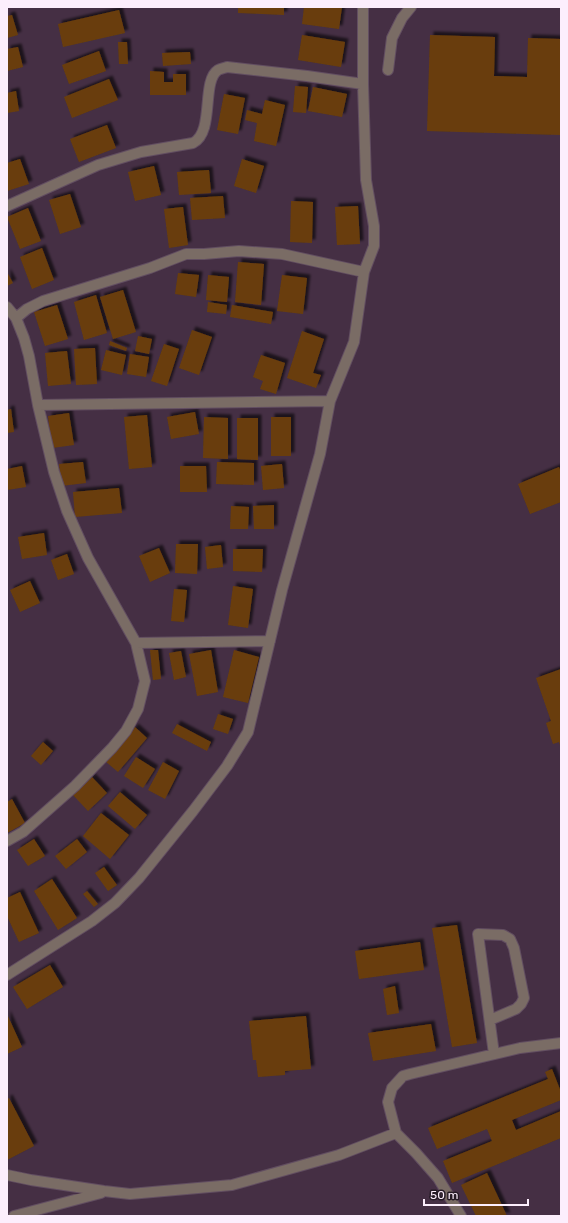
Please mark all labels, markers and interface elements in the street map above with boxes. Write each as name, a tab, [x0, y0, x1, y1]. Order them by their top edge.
scale bar	[424, 1181, 528, 1207]
text: 50 m	[430, 1188, 458, 1202]

